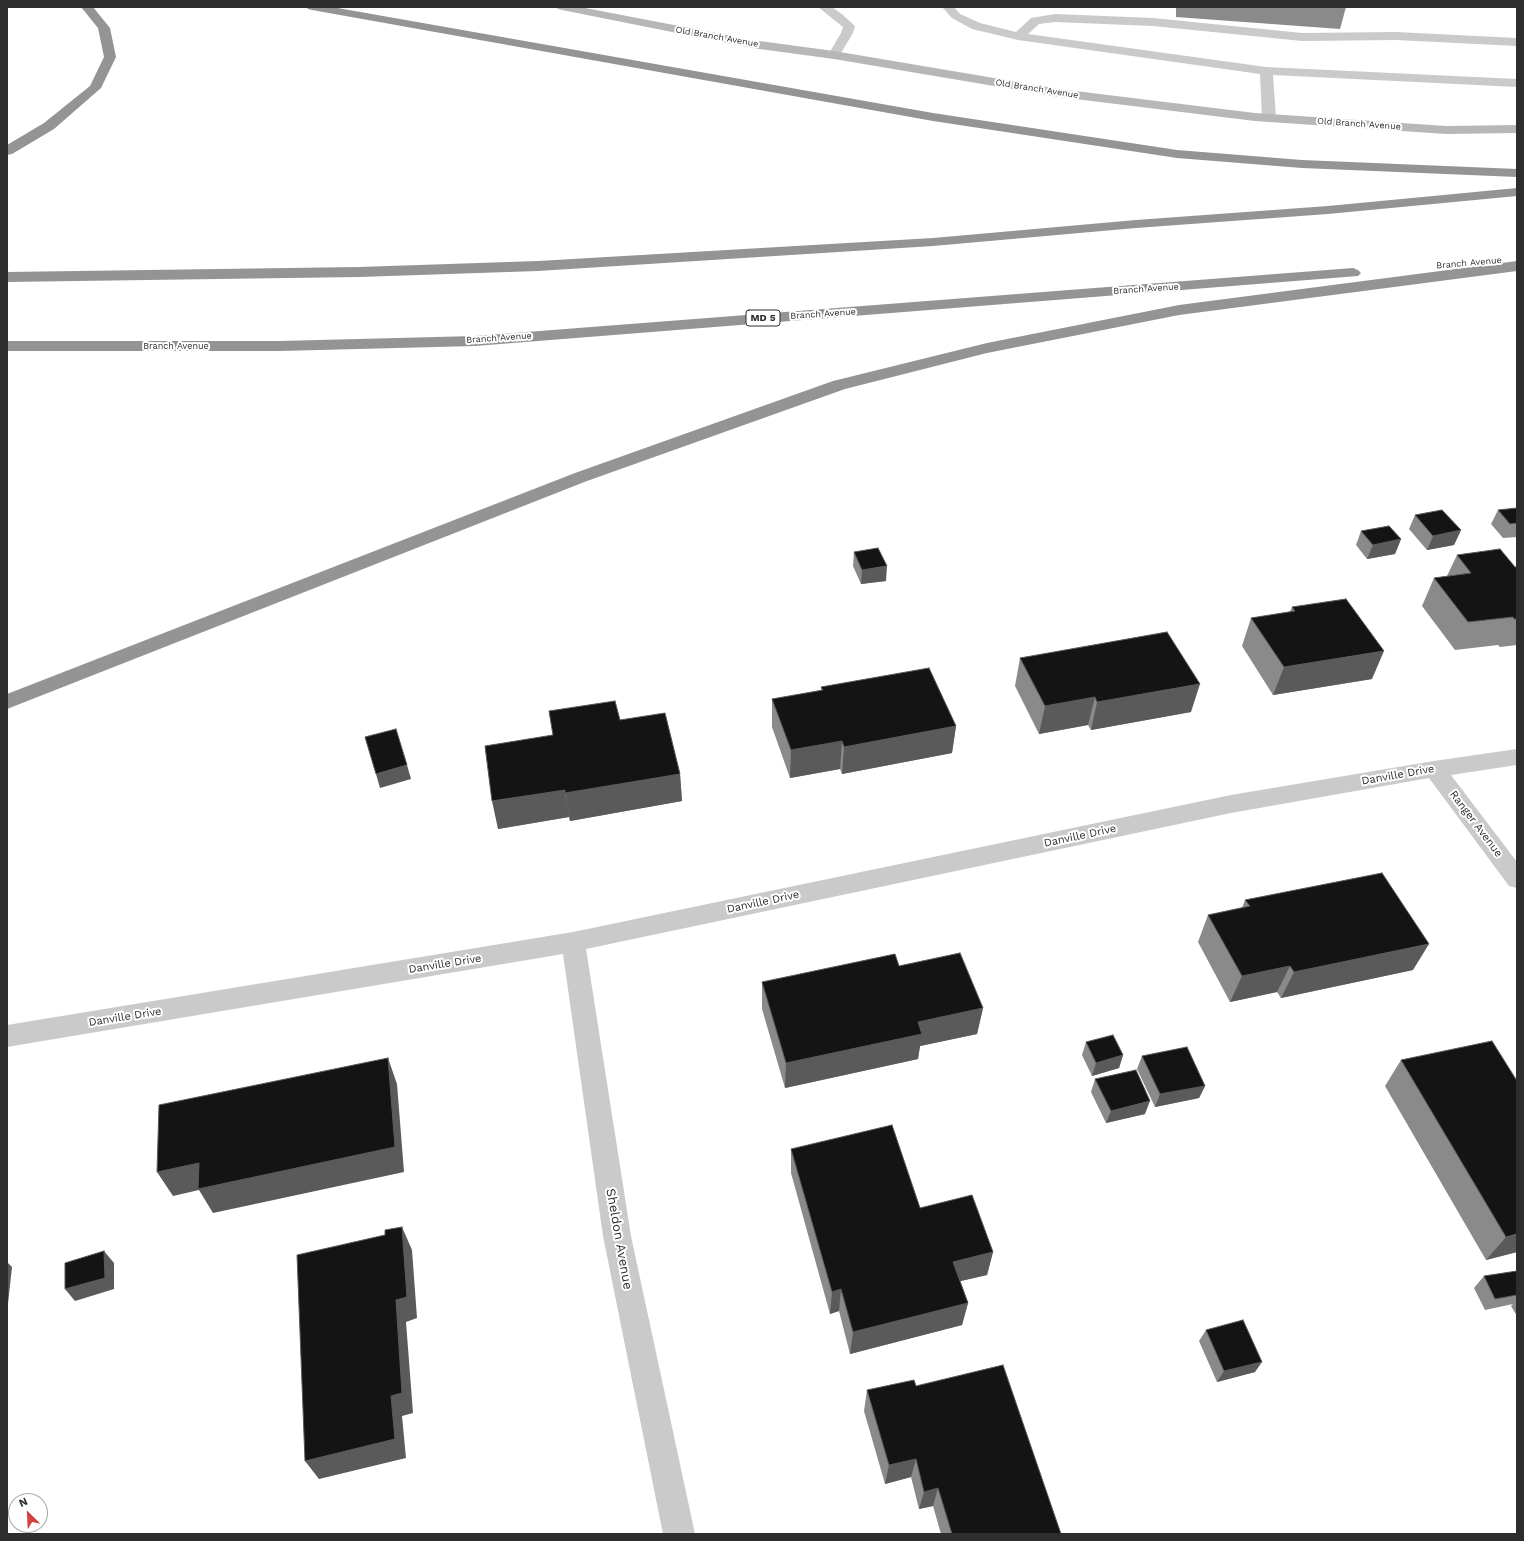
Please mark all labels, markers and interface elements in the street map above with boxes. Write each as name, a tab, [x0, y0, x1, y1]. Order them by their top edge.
street label: Old Branch Avenue	[675, 24, 759, 50]
street label: Old Branch Avenue	[995, 77, 1079, 101]
street label: Old Branch Avenue	[1317, 116, 1401, 132]
street label: Branch Avenue	[1436, 255, 1502, 271]
street label: Branch Avenue	[1113, 281, 1179, 297]
street label: Branch Avenue	[790, 306, 856, 322]
road number: MD 5	[746, 310, 780, 326]
street label: Branch Avenue	[466, 330, 532, 346]
street label: Branch Avenue	[143, 341, 209, 351]
street label: Danville Drive	[1361, 762, 1435, 788]
street label: Ranger Avenue	[1447, 788, 1505, 860]
street label: Danville Drive	[1043, 822, 1117, 850]
street label: Danville Drive	[726, 888, 800, 916]
street label: Danville Drive	[408, 952, 482, 976]
street label: Danville Drive	[88, 1005, 162, 1029]
street label: Sheldon Avenue	[602, 1187, 636, 1291]
north arrow	[8, 1493, 48, 1533]
text: N	[17, 1495, 30, 1510]

